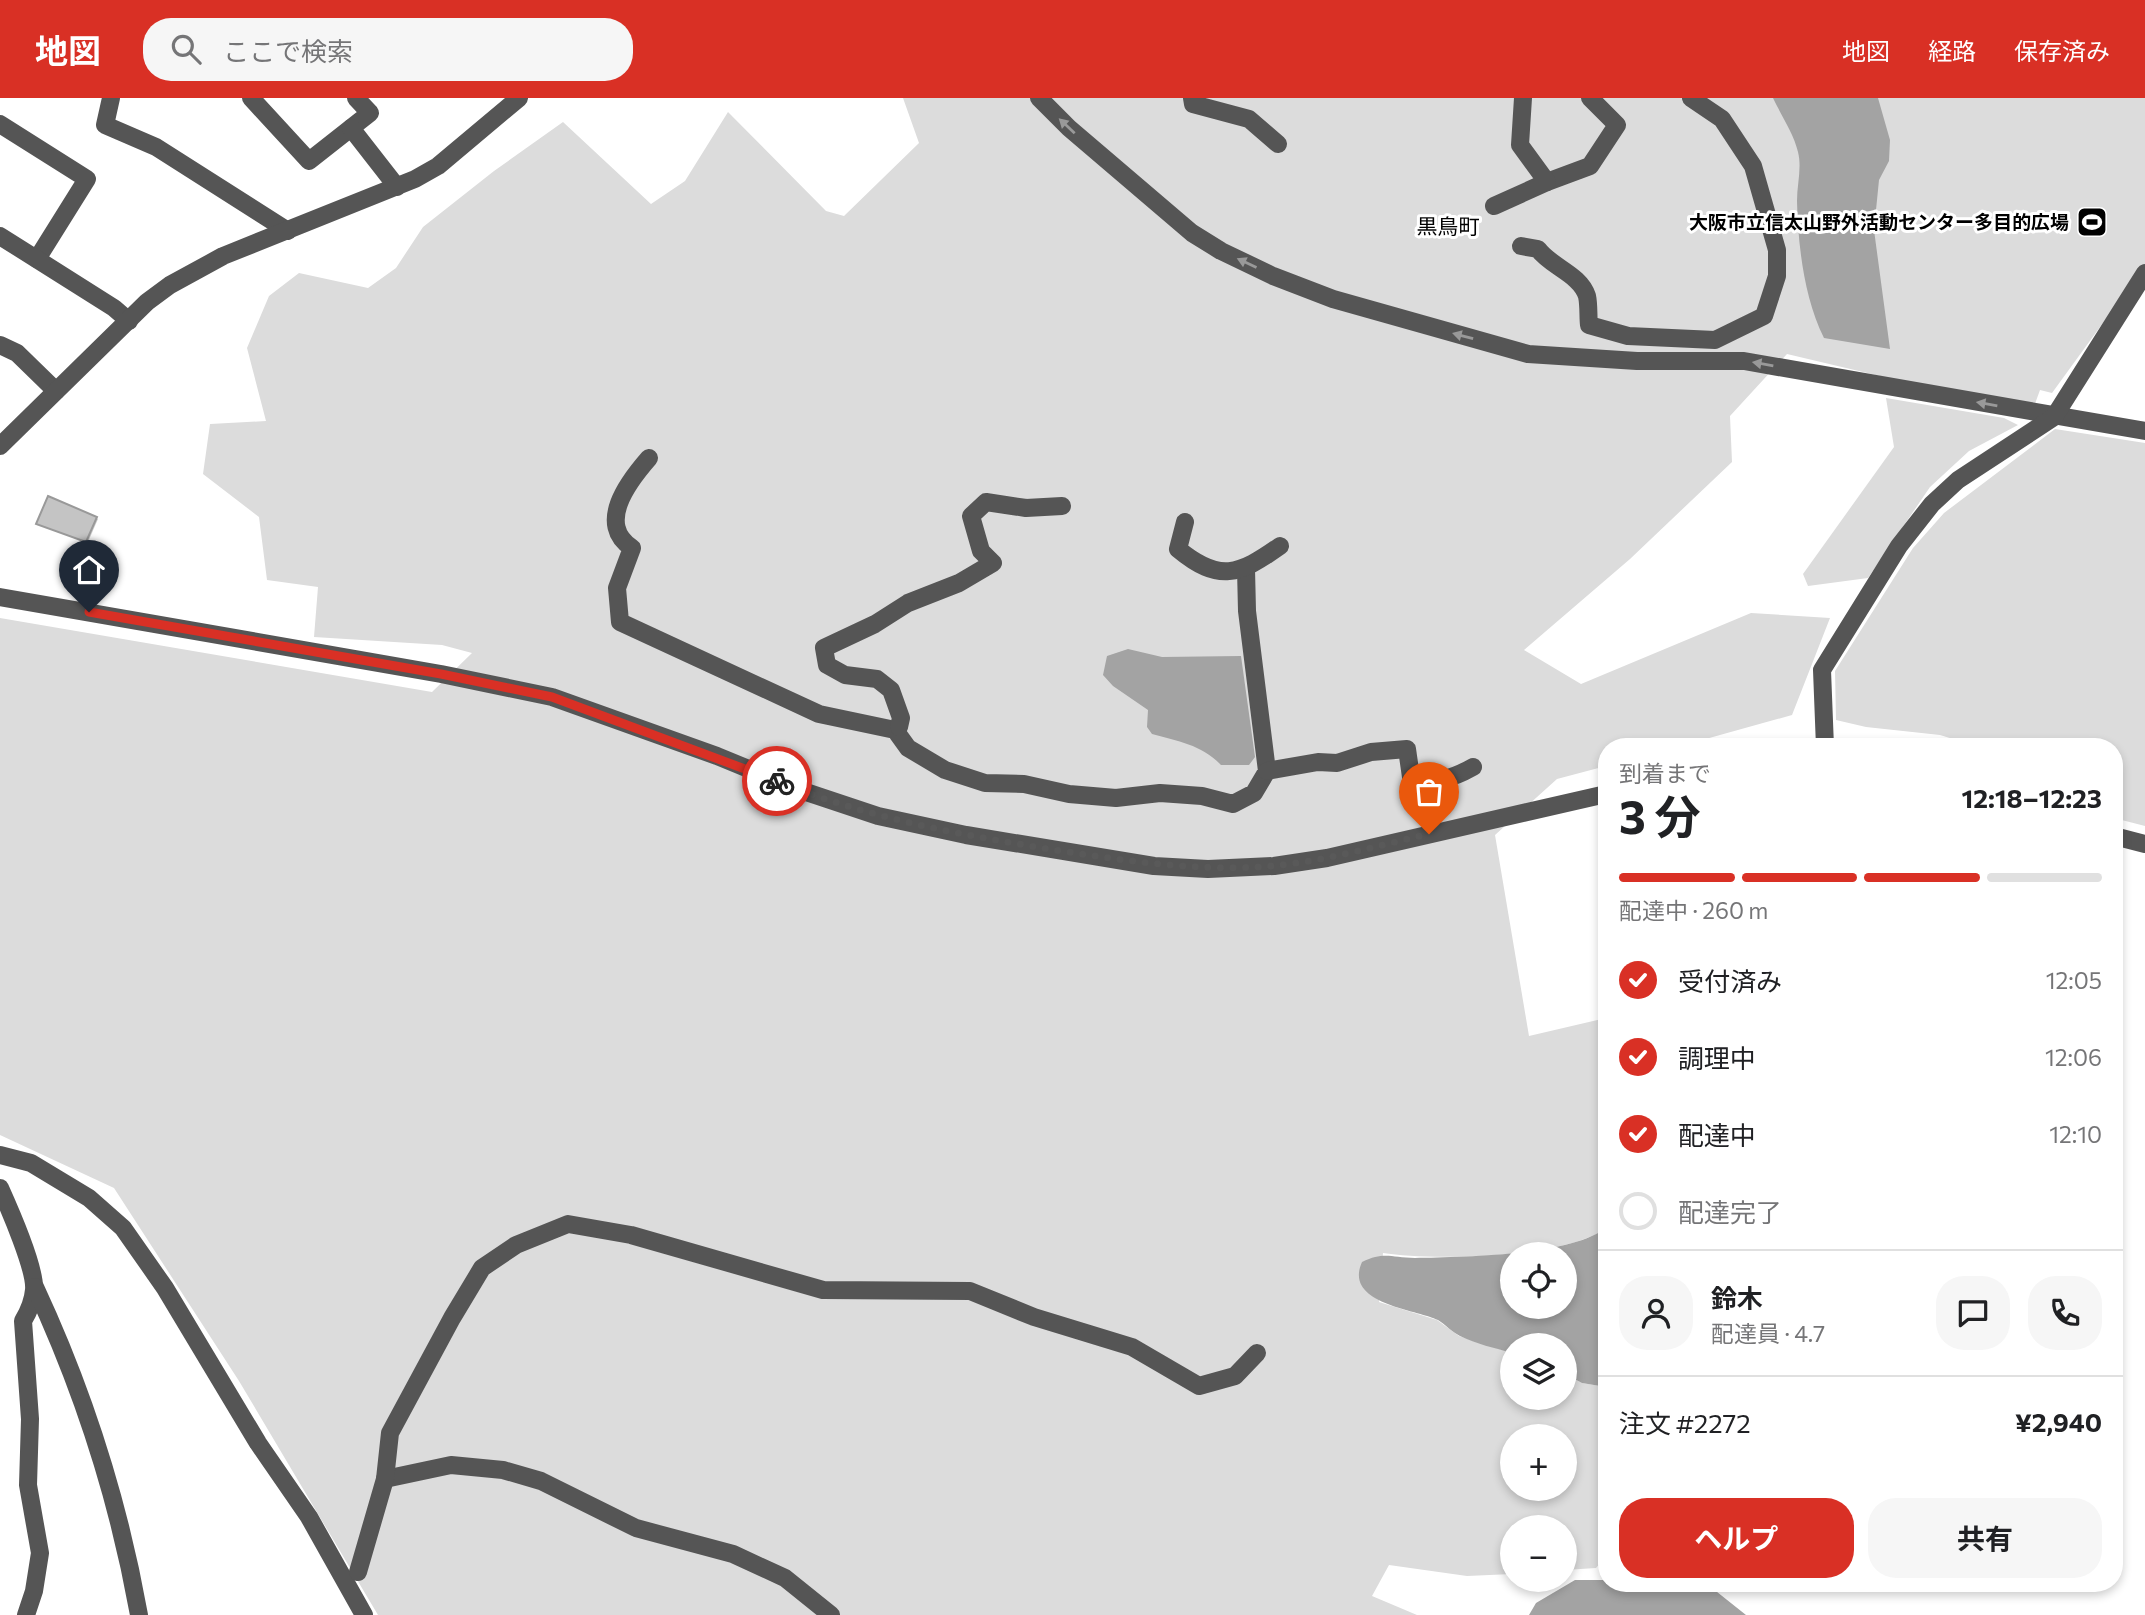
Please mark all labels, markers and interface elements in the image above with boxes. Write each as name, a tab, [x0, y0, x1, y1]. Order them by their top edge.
search box	[143, 18, 633, 81]
text: 地図	[35, 29, 101, 70]
icon: search	[167, 30, 205, 68]
text: ここで検索	[223, 35, 353, 66]
text: 地図	[1842, 36, 1890, 65]
text: 経路	[1928, 36, 1976, 65]
text: 保存済み	[2014, 36, 2110, 65]
one-way arrow	[1058, 118, 1076, 134]
sports icon: 大阪市立信太山野外活動センター多目的広場	[2075, 205, 2109, 239]
place label: 大阪市立信太山野外活動センター多目的広場	[1689, 210, 2069, 233]
district label: 黒鳥町	[1417, 213, 1480, 238]
one-way arrow	[1237, 258, 1257, 269]
one-way arrow	[1451, 330, 1473, 341]
one-way arrow	[1752, 358, 1774, 369]
one-way arrow	[1976, 399, 1998, 410]
pin	[59, 540, 119, 612]
icon: home	[70, 551, 108, 589]
courier	[742, 746, 812, 816]
text: 到着まで	[1619, 759, 1711, 787]
icon: bike	[758, 762, 796, 800]
pin	[1399, 762, 1459, 834]
icon: bag	[1410, 773, 1448, 811]
text: 12:18–12:23	[1961, 782, 2102, 813]
text: 3 分	[1619, 787, 1701, 843]
text: 配達中 · 260 m	[1619, 896, 1768, 924]
icon: check	[1619, 961, 1657, 999]
text: 受付済み	[1678, 965, 1782, 996]
text: 12:05	[2046, 966, 2102, 994]
icon: check	[1619, 1038, 1657, 1076]
text: 調理中	[1678, 1042, 1756, 1073]
text: 12:06	[2045, 1043, 2102, 1071]
icon: check	[1619, 1115, 1657, 1153]
text: 配達中	[1678, 1119, 1756, 1150]
text: 12:10	[2049, 1120, 2102, 1148]
text: 配達完了	[1678, 1196, 1782, 1227]
map controls	[1500, 1242, 1577, 1592]
button: locate	[1500, 1242, 1577, 1319]
button: person	[1619, 1276, 1693, 1350]
button: chat	[1936, 1276, 2010, 1350]
button: phone	[2028, 1276, 2102, 1350]
text: 鈴木	[1711, 1282, 1763, 1313]
text: 配達員 · 4.7	[1711, 1319, 1825, 1347]
button: layers	[1500, 1333, 1577, 1410]
text: ¥2,940	[2015, 1406, 2102, 1437]
text: 注文 #2272	[1619, 1407, 1751, 1438]
button: +	[1500, 1424, 1577, 1501]
button: ヘルプ	[1619, 1498, 1854, 1578]
button: 共有	[1868, 1498, 2102, 1578]
button: −	[1500, 1515, 1577, 1592]

